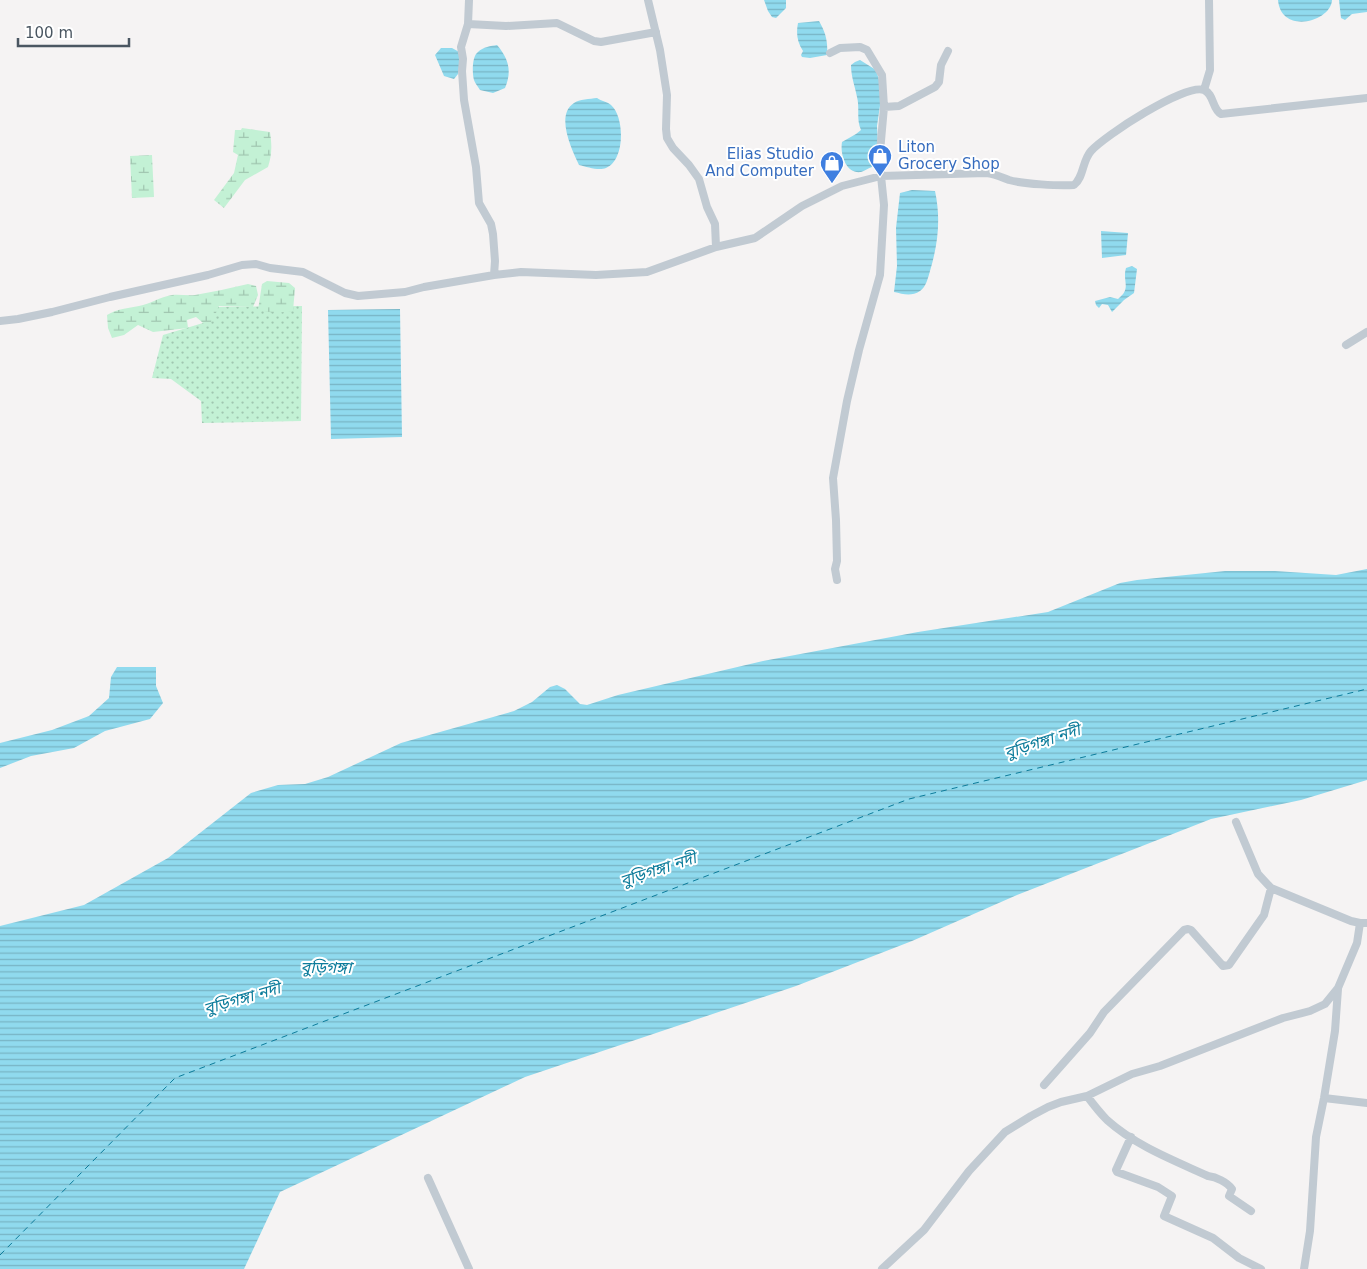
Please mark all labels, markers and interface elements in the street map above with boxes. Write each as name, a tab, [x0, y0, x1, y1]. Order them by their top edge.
scale bar	[18, 15, 129, 47]
text: 100 m	[25, 24, 73, 42]
place label: Liton Grocery Shop	[898, 138, 1000, 173]
shop icon: Liton Grocery Shop	[867, 143, 893, 177]
place label: Elias Studio And Computer	[705, 145, 815, 180]
shop icon: Elias Studio And Computer	[819, 150, 845, 184]
water label: বুড়িগঙ্গা নদী	[1002, 719, 1085, 763]
water label: বুড়িগঙ্গা নদী	[618, 847, 701, 891]
water label: বুড়িগঙ্গা	[301, 958, 354, 977]
water label: বুড়িগঙ্গা নদী	[202, 978, 285, 1018]

